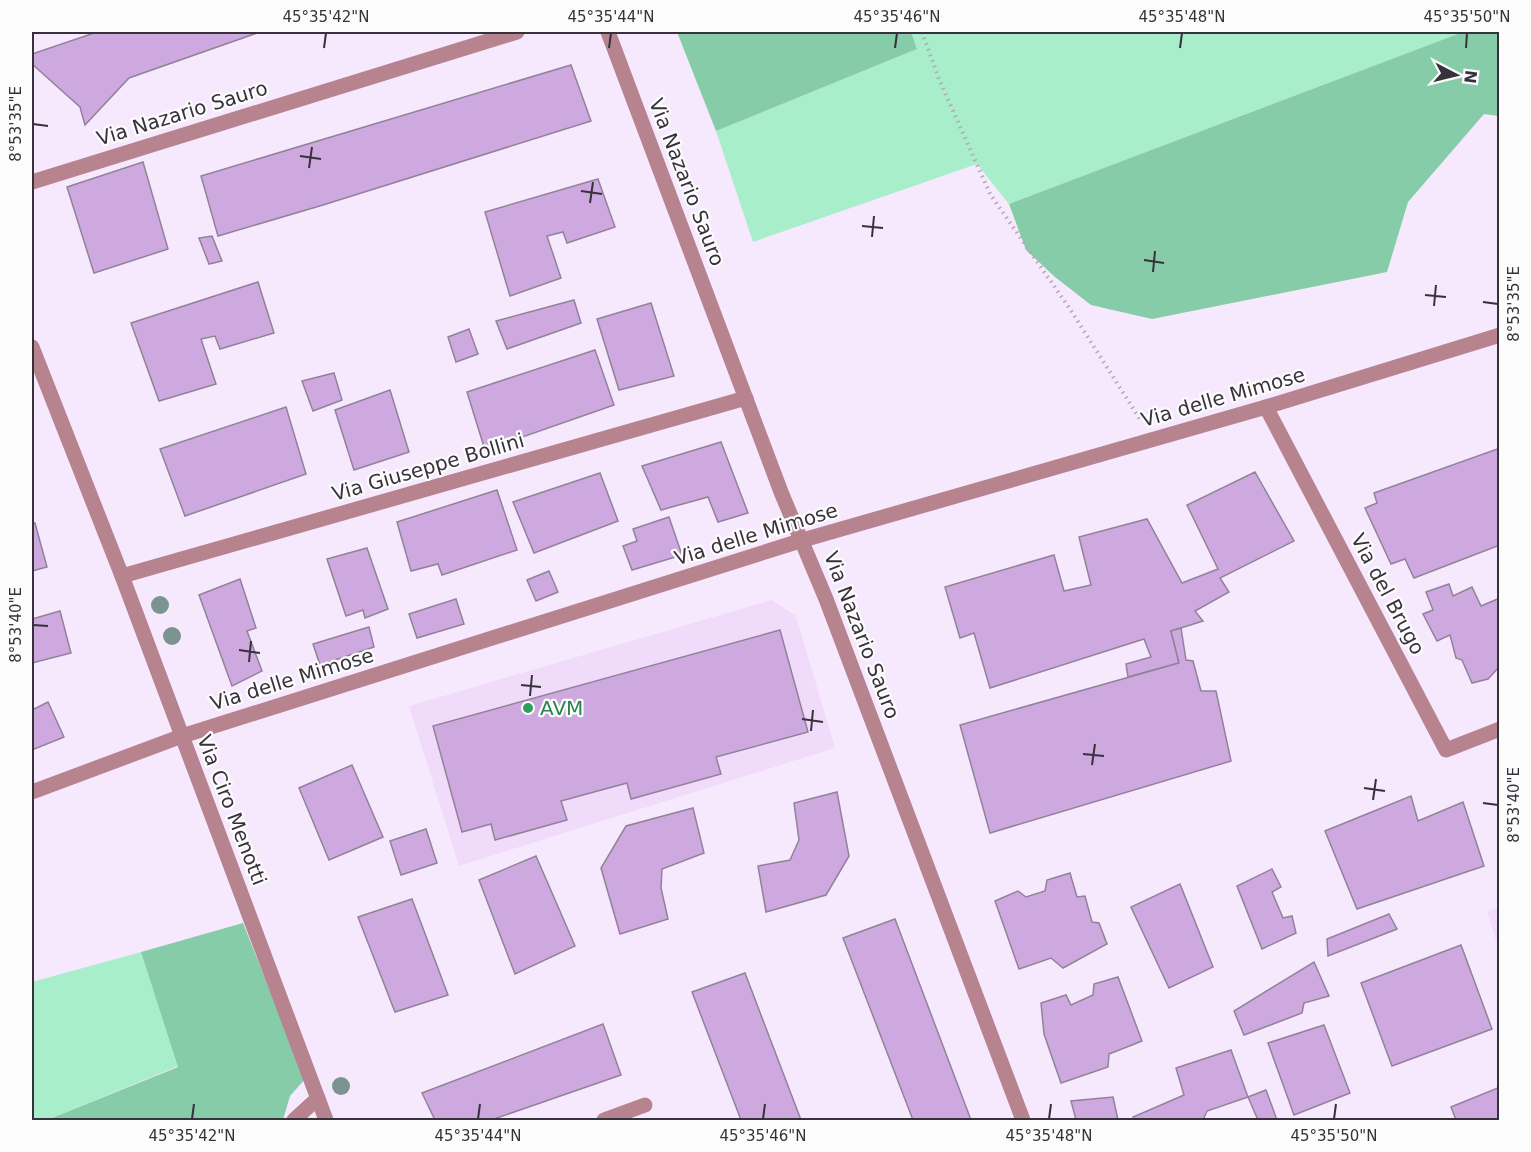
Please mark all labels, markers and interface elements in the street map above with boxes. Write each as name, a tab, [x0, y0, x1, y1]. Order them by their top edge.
text: 45°35'42"N	[282, 8, 370, 26]
text: 45°35'44"N	[567, 8, 655, 26]
text: 45°35'46"N	[853, 8, 941, 26]
text: 45°35'48"N	[1138, 8, 1226, 26]
text: 45°35'50"N	[1423, 8, 1511, 26]
north arrow	[1426, 45, 1486, 105]
text: N	[1460, 69, 1481, 85]
street label: Via Nazario Sauro	[94, 76, 270, 150]
text: 8°53'35"E	[7, 86, 25, 162]
street label: Via Nazario Sauro	[644, 95, 730, 269]
text: 8°53'35"E	[1505, 266, 1523, 342]
street label: Via delle Mimose	[1138, 362, 1308, 432]
street label: Via Giuseppe Bollini	[329, 428, 527, 506]
street label: Via delle Mimose	[671, 498, 841, 570]
street label: Via del Brugo	[1346, 529, 1430, 659]
street label: Via Nazario Sauro	[819, 548, 905, 722]
text: 8°53'40"E	[7, 587, 25, 663]
street label: Via delle Mimose	[207, 643, 377, 715]
place label: AVM	[540, 696, 583, 720]
marker: AVM	[521, 701, 535, 715]
street label: Via Ciro Menotti	[192, 731, 272, 889]
text: 8°53'40"E	[1505, 767, 1523, 843]
text: 45°35'42"N	[148, 1127, 236, 1145]
text: 45°35'44"N	[434, 1127, 522, 1145]
text: 45°35'46"N	[719, 1127, 807, 1145]
text: 45°35'48"N	[1005, 1127, 1093, 1145]
text: 45°35'50"N	[1290, 1127, 1378, 1145]

